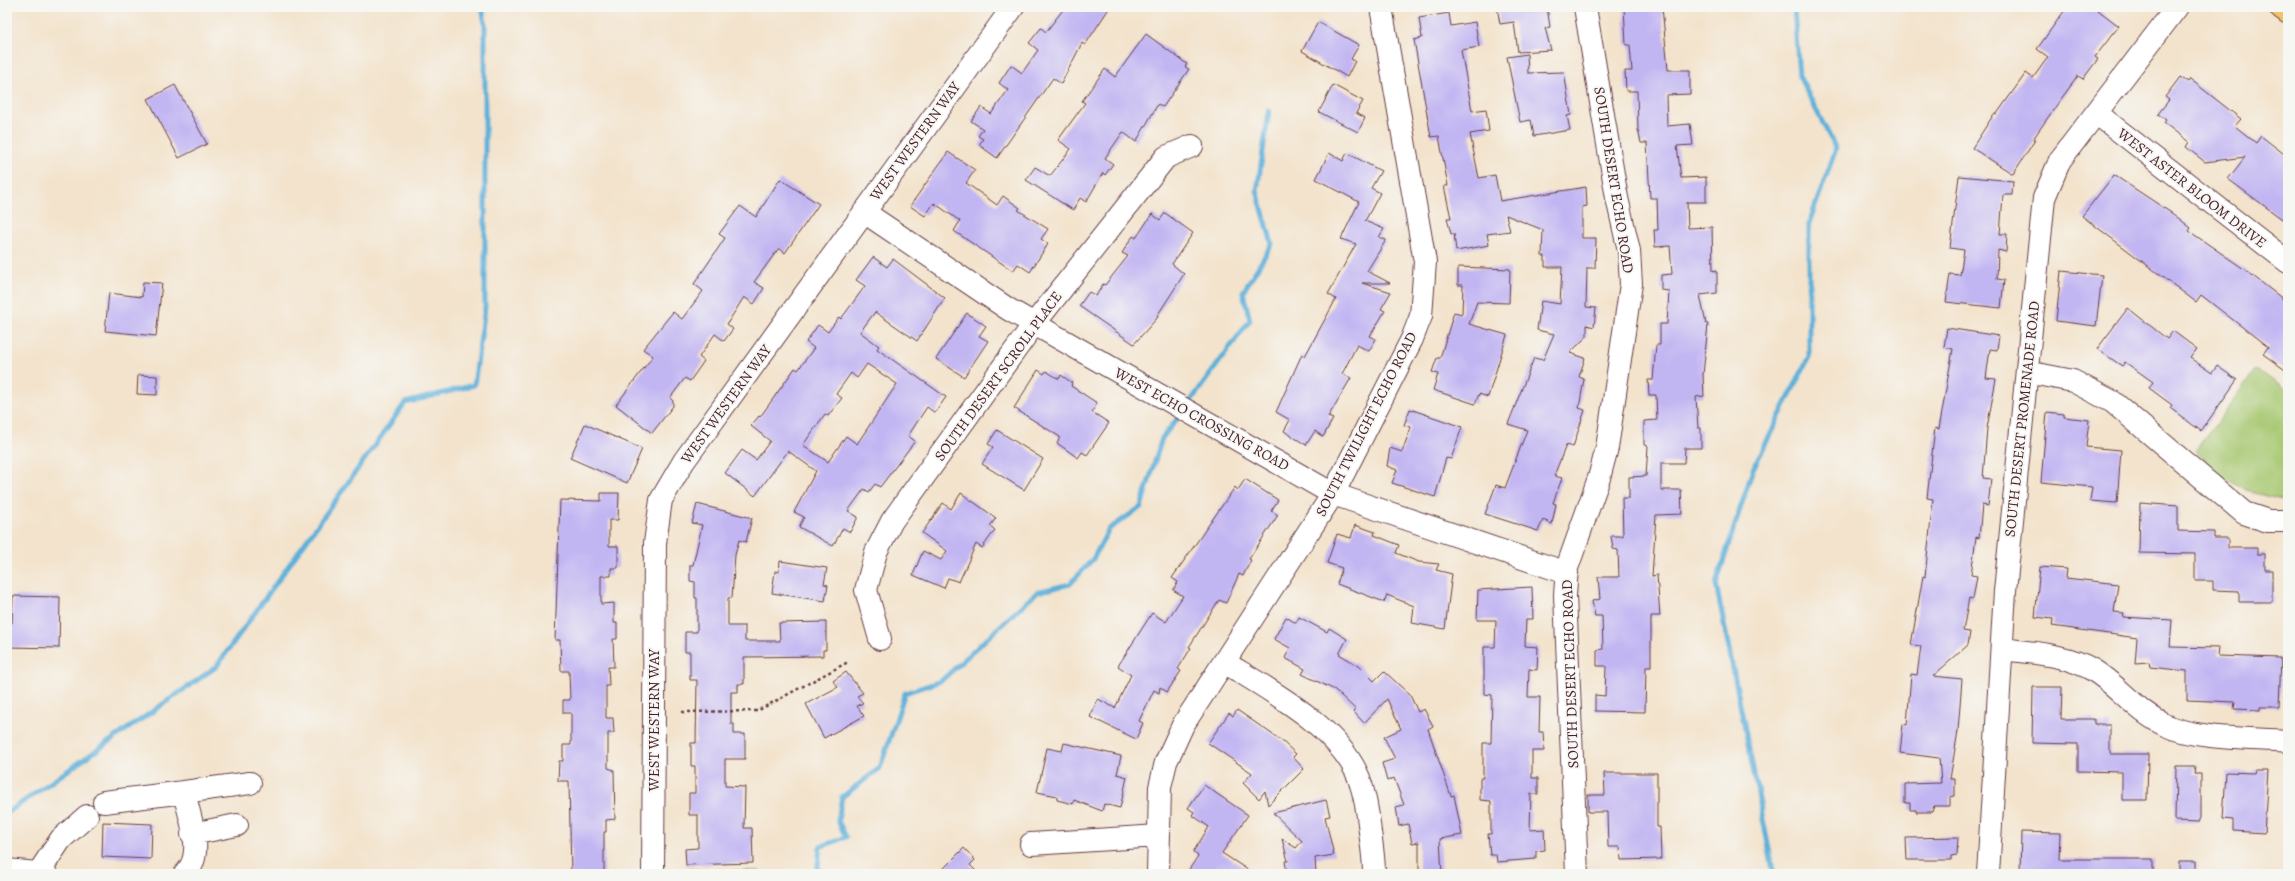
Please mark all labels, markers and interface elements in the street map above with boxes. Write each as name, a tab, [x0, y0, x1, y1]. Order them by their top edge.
street label: WEST WESTERN WAY	[864, 77, 965, 205]
street label: SOUTH DESERT ECHO ROAD	[1589, 85, 1639, 275]
street label: WEST ASTER BLOOM DRIVE	[2113, 123, 2271, 253]
street label: SOUTH DESERT SCROLL PLACE	[930, 287, 1066, 465]
street label: SOUTH DESERT PROMENADE ROAD	[2000, 300, 2044, 538]
street label: SOUTH TWILIGHT ECHO ROAD	[1311, 328, 1421, 520]
street label: WEST WESTERN WAY	[675, 340, 776, 468]
street label: WEST ECHO CROSSING ROAD	[1110, 362, 1293, 475]
street label: SOUTH DESERT ECHO ROAD	[1557, 579, 1583, 769]
street label: WEST WESTERN WAY	[644, 648, 664, 792]

